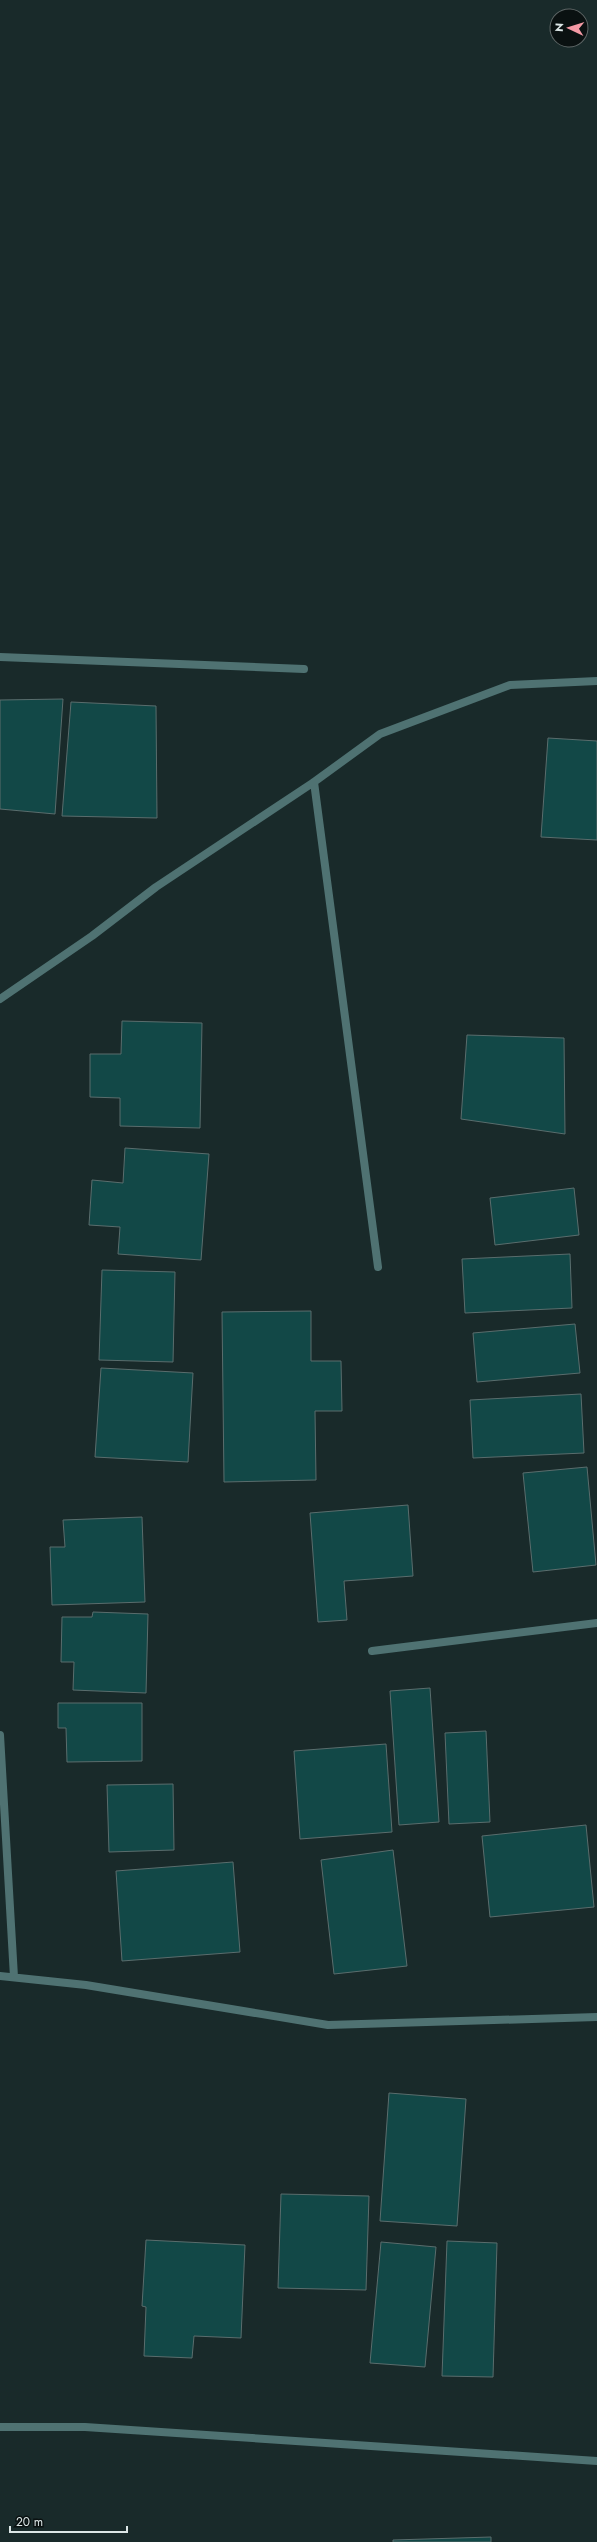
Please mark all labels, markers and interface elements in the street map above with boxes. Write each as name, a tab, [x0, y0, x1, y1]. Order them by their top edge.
north arrow	[549, 8, 589, 48]
text: N	[551, 22, 567, 32]
scale bar	[10, 2508, 127, 2534]
text: 20 m	[16, 2513, 43, 2531]

